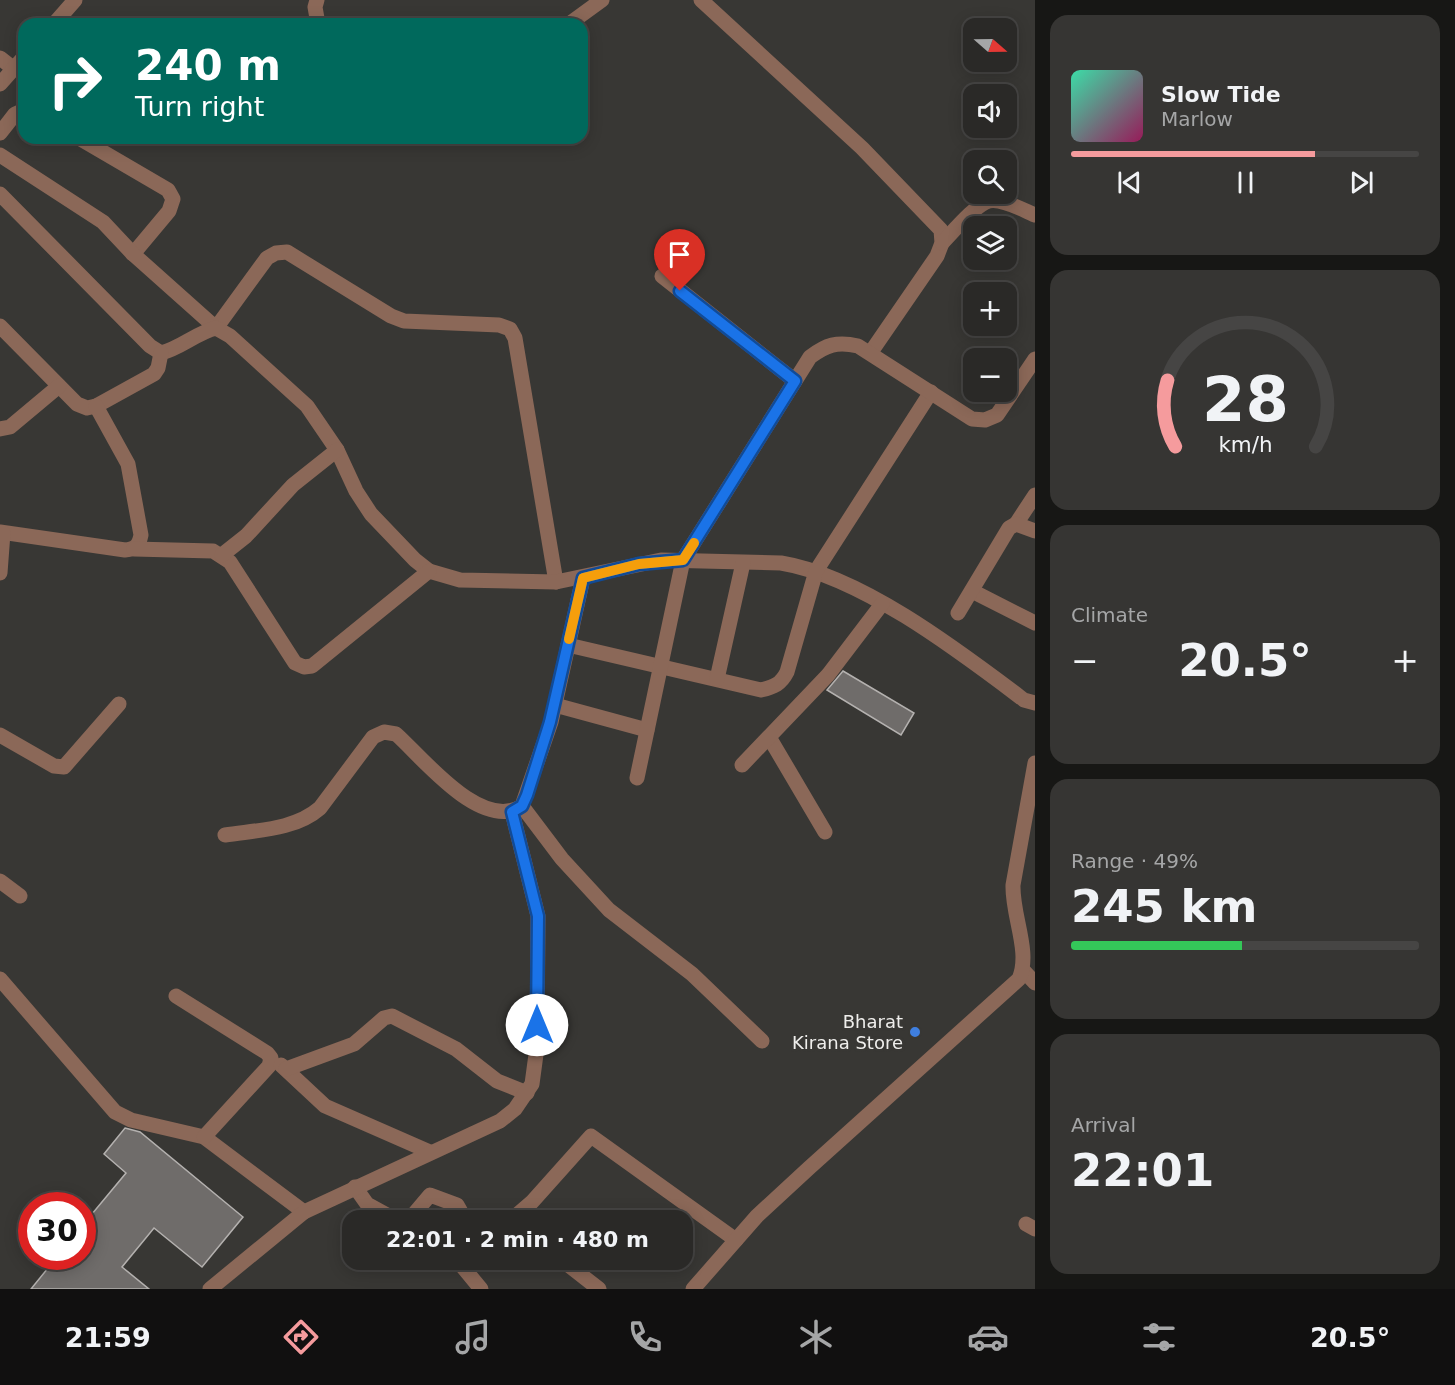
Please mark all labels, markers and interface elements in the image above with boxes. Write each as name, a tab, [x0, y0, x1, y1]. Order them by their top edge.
north arrow	[963, 18, 1017, 72]
map controls	[963, 18, 1017, 402]
text: 240 m	[135, 41, 281, 90]
icon: right	[36, 42, 114, 120]
text: Slow Tide	[1161, 82, 1281, 107]
button: sound	[963, 84, 1017, 138]
text: Turn right	[135, 91, 264, 122]
text: Marlow	[1161, 107, 1233, 131]
button: search	[963, 150, 1017, 204]
icon: previous	[1113, 166, 1146, 199]
icon: pause	[1229, 166, 1262, 199]
icon: next	[1345, 166, 1378, 199]
button: layers	[963, 216, 1017, 270]
pin	[654, 229, 705, 291]
icon: arrive	[663, 238, 696, 271]
button: +	[963, 282, 1017, 336]
button: −	[963, 348, 1017, 402]
text: 28	[1202, 363, 1288, 436]
text: km/h	[1218, 432, 1272, 457]
text: Climate	[1071, 603, 1148, 627]
text: 20.5°	[1178, 634, 1312, 687]
text: −	[1071, 641, 1099, 680]
text: +	[1391, 641, 1419, 680]
text: Range · 49%	[1071, 849, 1198, 873]
text: 245 km	[1071, 880, 1257, 933]
position arrow	[505, 993, 569, 1057]
place label: Bharat Kirana Store	[792, 1011, 903, 1053]
marker: Bharat Kirana Store	[908, 1025, 922, 1039]
text: Arrival	[1071, 1113, 1136, 1137]
text: 22:01	[1071, 1144, 1214, 1197]
speed limit sign: 30	[18, 1192, 96, 1270]
text: 22:01 · 2 min · 480 m	[386, 1227, 649, 1252]
icon: directions	[280, 1316, 322, 1358]
icon: music	[452, 1316, 494, 1358]
icon: phone	[624, 1316, 666, 1358]
icon: climate	[795, 1316, 837, 1358]
icon: car	[967, 1316, 1009, 1358]
icon: filters	[1138, 1316, 1180, 1358]
text: 21:59	[65, 1322, 151, 1353]
text: 20.5°	[1310, 1322, 1390, 1353]

